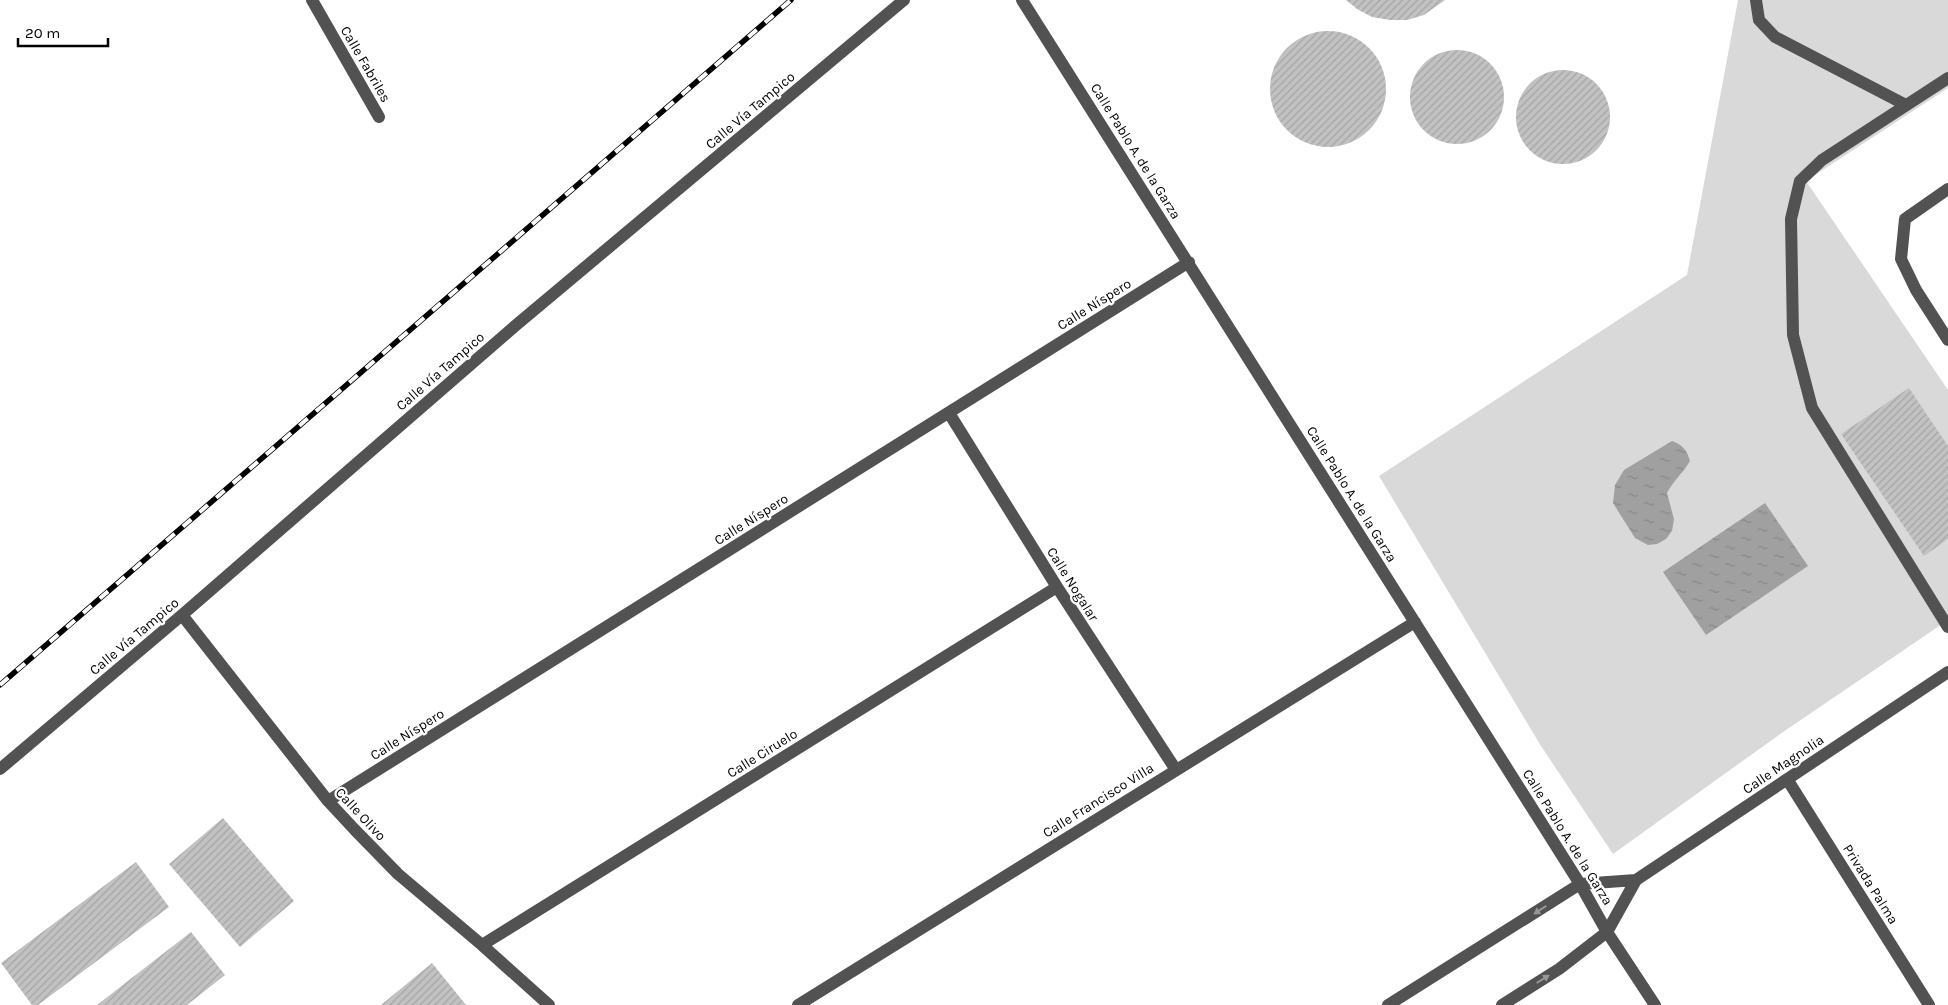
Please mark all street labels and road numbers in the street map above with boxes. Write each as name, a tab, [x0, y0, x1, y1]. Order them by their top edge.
street label: Calle Fabriles	[337, 23, 394, 105]
street label: Calle Vía Tampico	[702, 68, 799, 153]
street label: Calle Pablo A. de la Garza	[1087, 80, 1184, 222]
street label: Calle Níspero	[1054, 275, 1134, 334]
street label: Calle Vía Tampico	[393, 328, 488, 414]
street label: Calle Pablo A. de la Garza	[1303, 423, 1400, 565]
street label: Calle Níspero	[711, 490, 791, 549]
street label: Calle Nogalar	[1043, 544, 1103, 625]
street label: Calle Vía Tampico	[86, 594, 183, 679]
street label: Calle Níspero	[367, 705, 447, 764]
street label: Calle Ciruelo	[724, 725, 801, 782]
street label: Calle Magnolia	[1740, 731, 1827, 798]
street label: Calle Francisco Villa	[1040, 759, 1157, 841]
street label: Calle Pablo A. de la Garza	[1519, 766, 1616, 908]
street label: Calle Olivo	[332, 784, 390, 844]
street label: Privada Palma	[1839, 841, 1902, 927]

